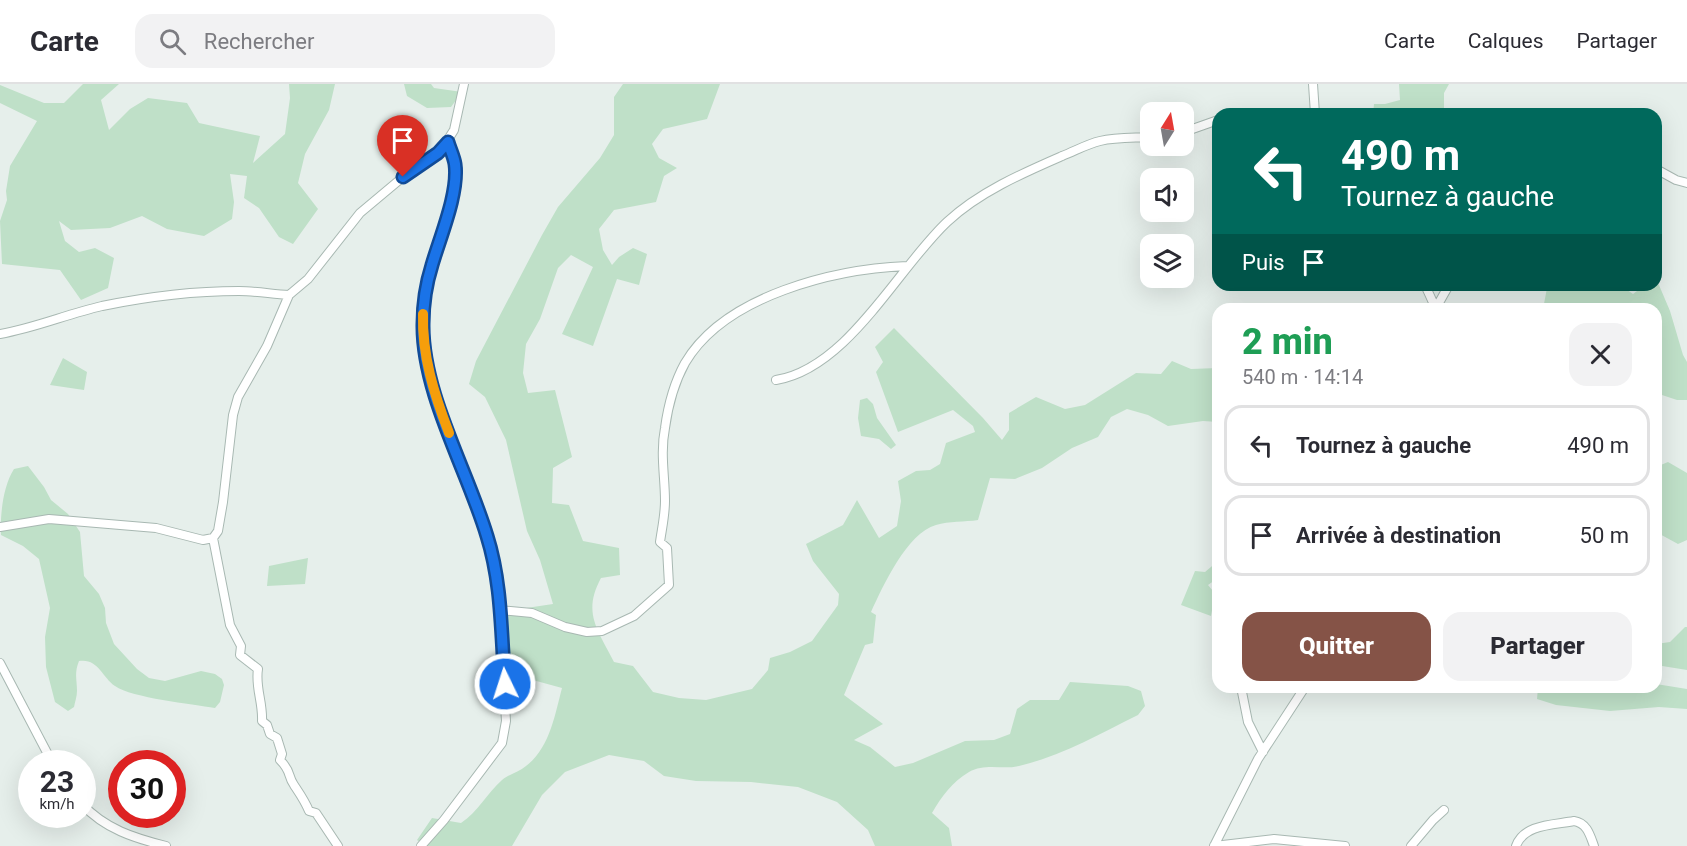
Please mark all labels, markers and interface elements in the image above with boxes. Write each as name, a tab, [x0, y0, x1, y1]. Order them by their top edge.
search box	[135, 14, 555, 68]
text: Carte	[30, 25, 99, 58]
icon: search	[156, 25, 189, 58]
text: Rechercher	[204, 29, 314, 54]
text: Carte	[1384, 29, 1435, 53]
text: Calques	[1468, 29, 1543, 53]
text: Partager	[1576, 29, 1657, 53]
north arrow	[1140, 102, 1194, 156]
map controls	[1140, 102, 1194, 288]
pin	[377, 115, 428, 177]
icon: arrive	[386, 124, 419, 157]
text: 490 m	[1341, 131, 1460, 180]
icon: left	[1242, 132, 1320, 210]
button: sound	[1140, 168, 1194, 222]
text: Tournez à gauche	[1341, 181, 1554, 213]
button: layers	[1140, 234, 1194, 288]
icon: arrive	[1297, 246, 1330, 279]
text: Puis	[1242, 250, 1285, 275]
text: 2 min	[1242, 321, 1333, 363]
button: close	[1569, 323, 1632, 386]
text: 540 m · 14:14	[1242, 365, 1363, 389]
icon: left	[1245, 429, 1278, 462]
text: Tournez à gauche	[1296, 433, 1471, 458]
text: 490 m	[1567, 433, 1629, 458]
icon: arrive	[1245, 519, 1278, 552]
text: Arrivée à destination	[1296, 523, 1501, 548]
text: 50 m	[1580, 523, 1629, 548]
button: Quitter	[1242, 612, 1431, 681]
button: Partager	[1443, 612, 1632, 681]
position arrow	[473, 652, 537, 716]
speed limit sign: 30	[108, 750, 186, 828]
text: 23	[40, 764, 74, 799]
text: km/h	[39, 795, 75, 813]

